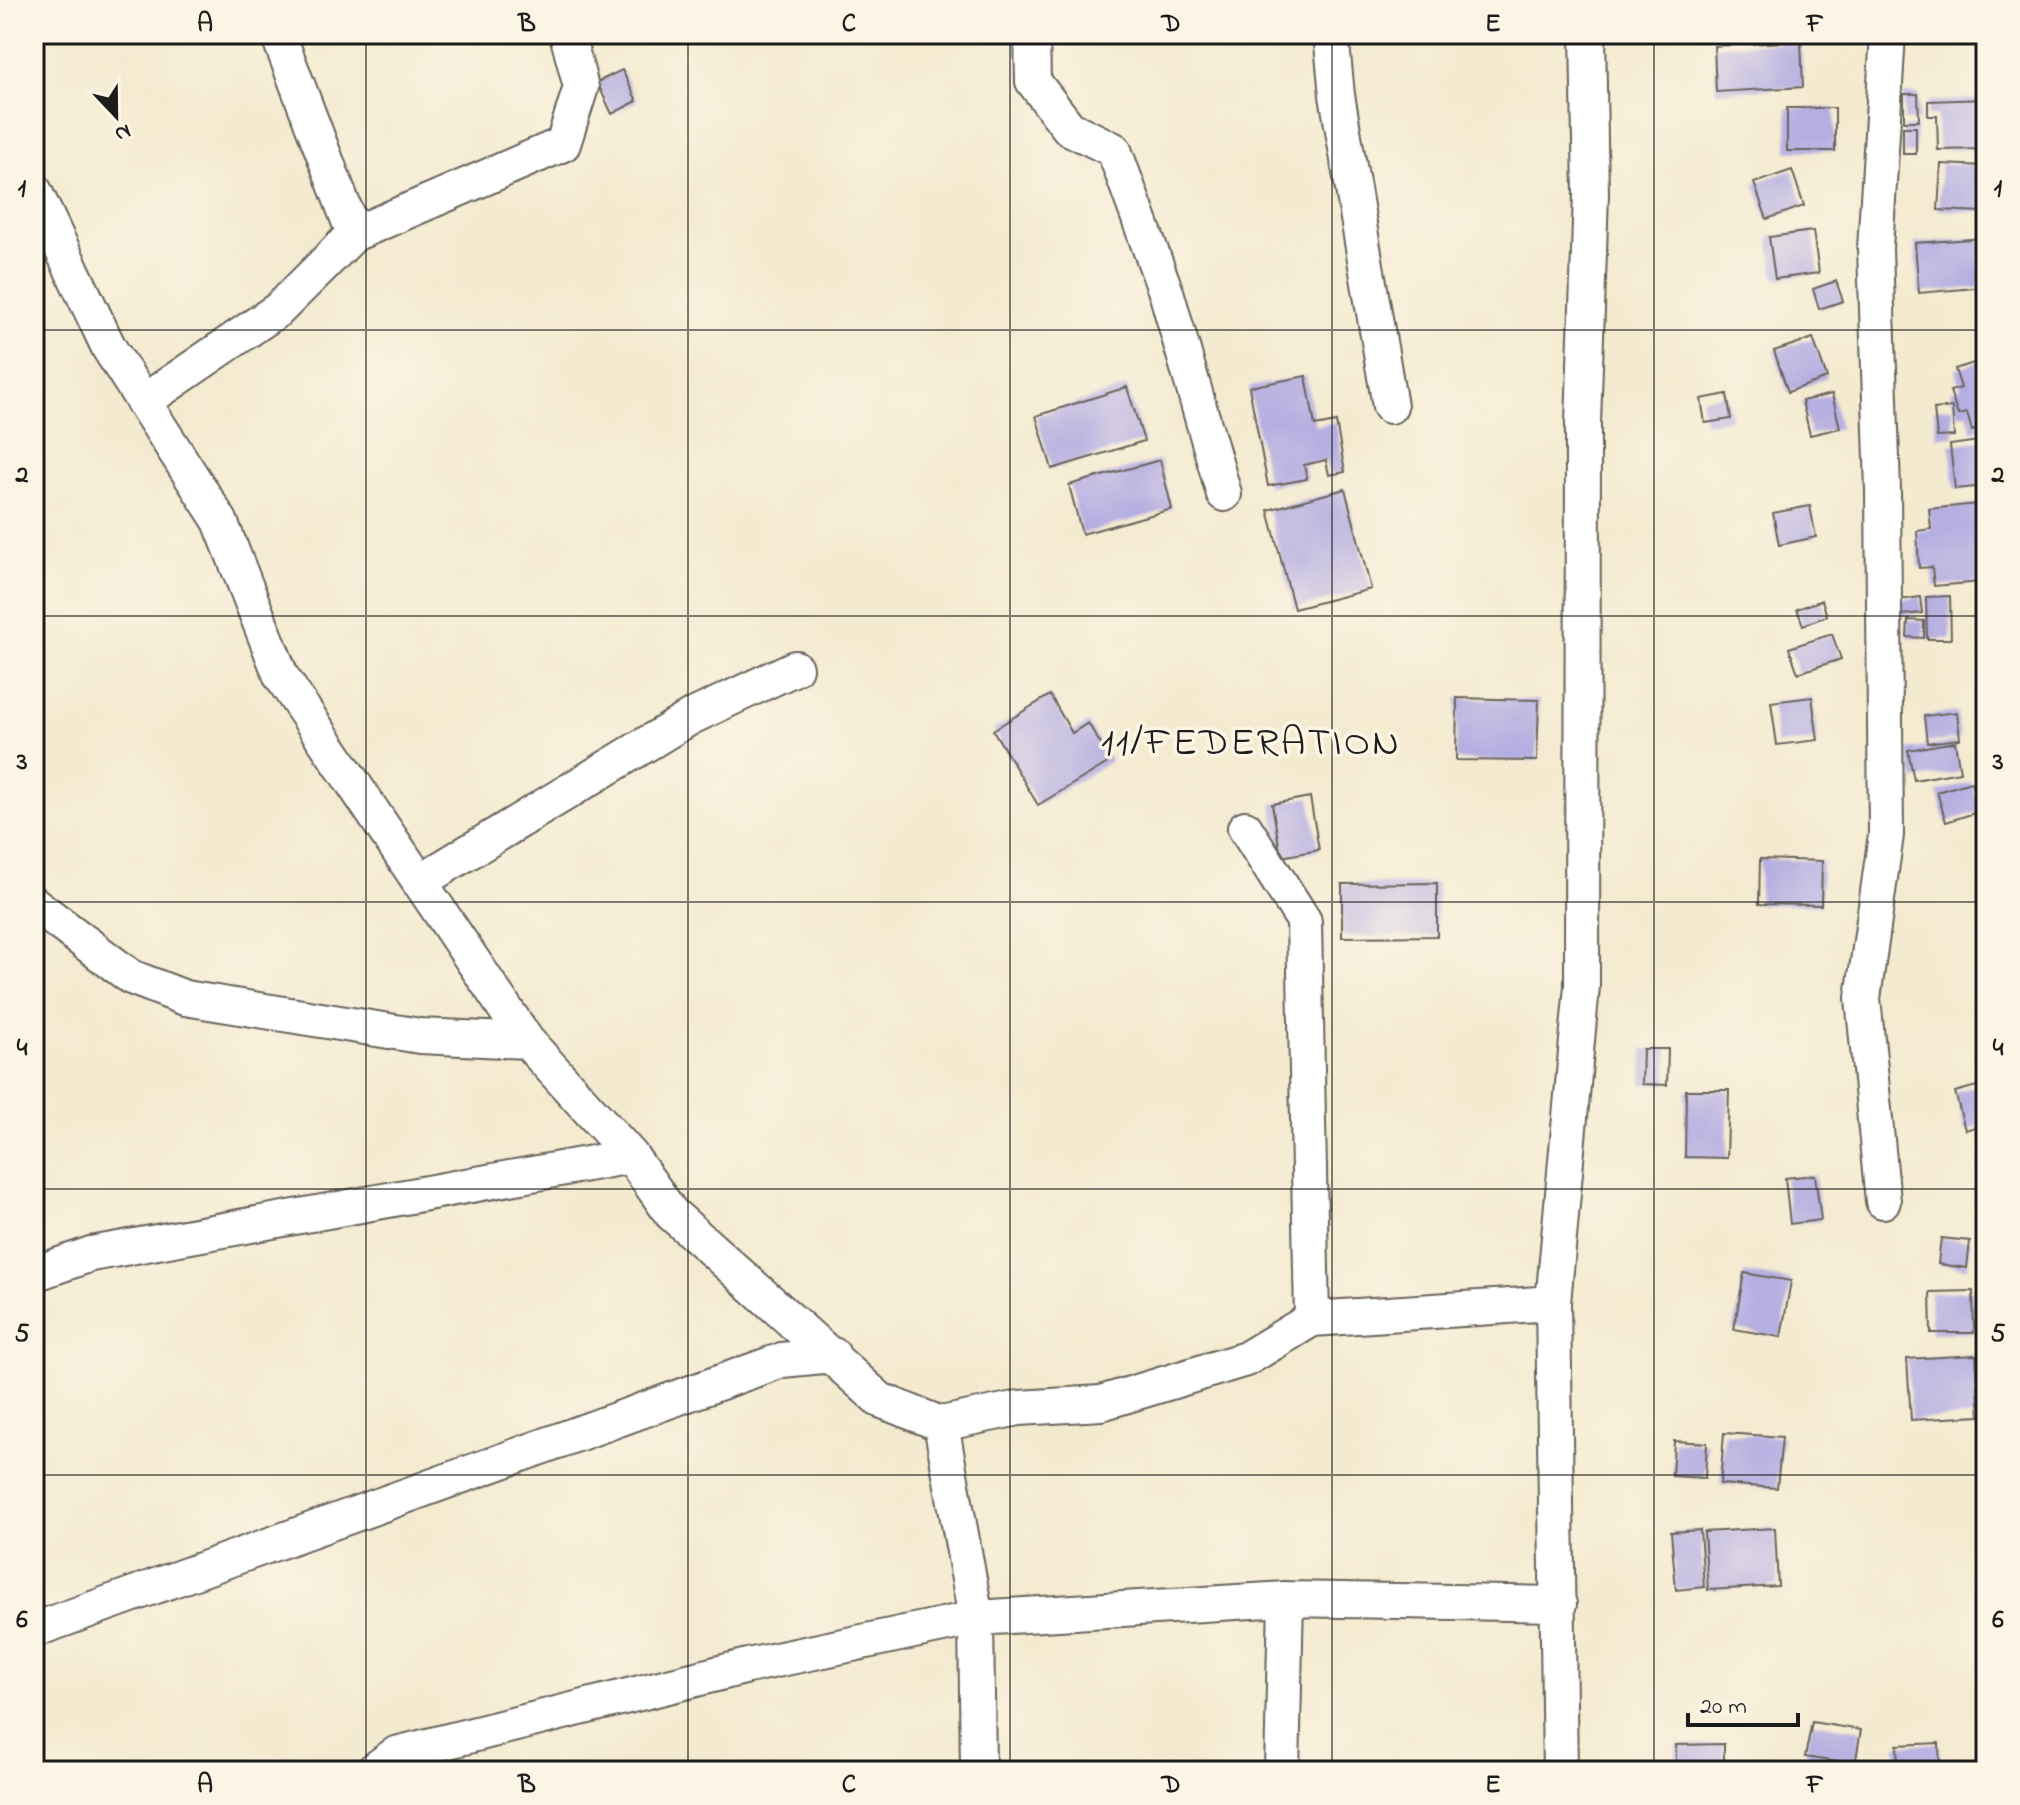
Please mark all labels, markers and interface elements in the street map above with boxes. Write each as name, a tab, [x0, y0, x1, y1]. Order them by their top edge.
text: A	[197, 6, 213, 44]
text: B	[517, 6, 536, 44]
text: C	[842, 6, 856, 44]
text: D	[1160, 6, 1181, 44]
text: E	[1485, 6, 1501, 44]
text: F	[1805, 6, 1824, 44]
north arrow	[76, 76, 156, 156]
text: N	[109, 114, 135, 149]
text: 1	[18, 171, 27, 209]
text: 1	[1994, 171, 2003, 209]
text: 2	[15, 457, 29, 495]
text: 2	[1991, 457, 2005, 495]
district label: 11/FEDERATION	[1101, 715, 1401, 774]
text: 3	[16, 744, 28, 782]
text: 3	[1992, 744, 2004, 782]
text: 4	[17, 1030, 28, 1068]
text: 4	[1993, 1030, 2004, 1068]
text: 5	[15, 1316, 30, 1354]
text: 5	[1991, 1316, 2006, 1354]
text: 6	[16, 1602, 28, 1640]
text: 6	[1992, 1602, 2004, 1640]
scale bar	[1688, 1677, 1798, 1727]
text: 20 m	[1700, 1690, 1747, 1725]
text: A	[197, 1767, 213, 1805]
text: B	[517, 1767, 536, 1805]
text: C	[842, 1767, 856, 1805]
text: D	[1160, 1767, 1181, 1805]
text: E	[1485, 1767, 1501, 1805]
text: F	[1805, 1767, 1824, 1805]

